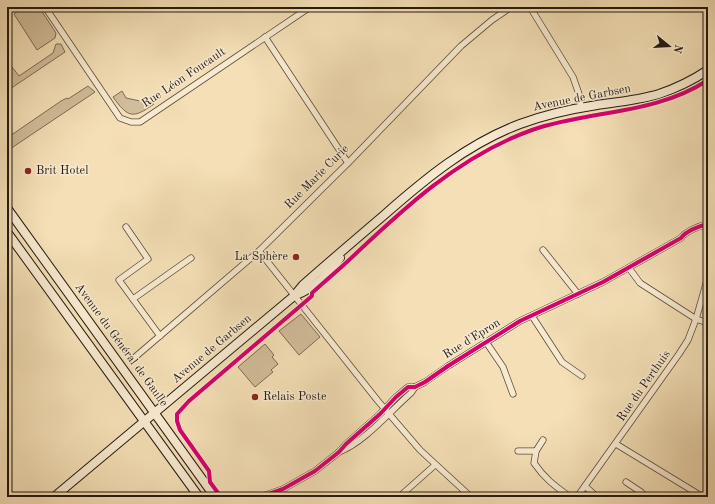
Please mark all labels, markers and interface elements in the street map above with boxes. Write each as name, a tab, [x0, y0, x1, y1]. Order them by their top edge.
north arrow	[649, 26, 689, 66]
text: N	[670, 43, 684, 55]
street label: Rue Léon Foucault	[140, 46, 228, 110]
street label: Avenue de Garbsen	[532, 83, 632, 113]
street label: Rue Marie Curie	[283, 142, 352, 211]
place label: Brit Hotel	[36, 165, 88, 177]
marker: Brit Hotel	[23, 166, 33, 176]
place label: La Sphère	[235, 251, 288, 263]
marker: La Sphère	[291, 252, 301, 262]
street label: Avenue du Général de Gaulle	[72, 281, 170, 409]
street label: Avenue de Garbsen	[170, 312, 254, 386]
street label: Rue d'Epron	[441, 316, 503, 361]
street label: Rue du Perthuis	[615, 348, 673, 424]
place label: Relais Poste	[263, 391, 327, 403]
marker: Relais Poste	[250, 392, 260, 402]

